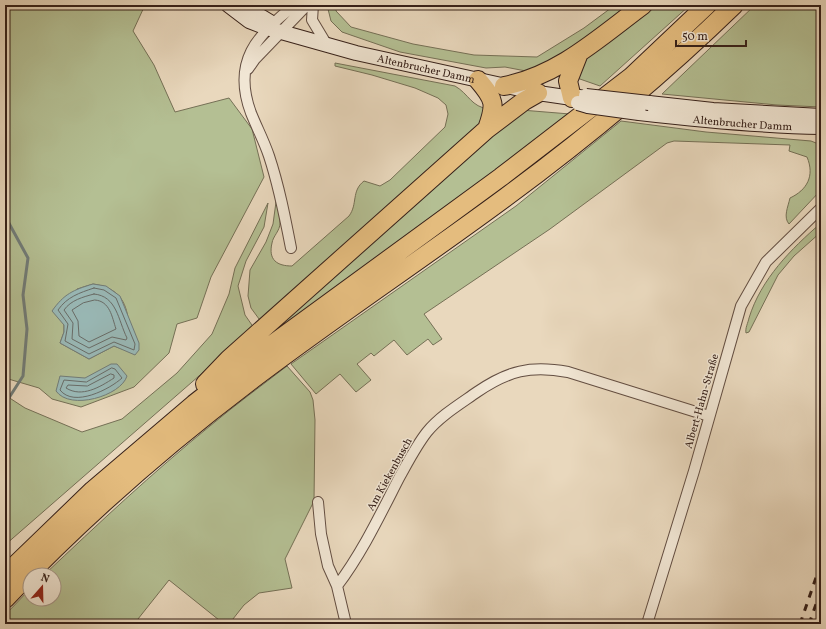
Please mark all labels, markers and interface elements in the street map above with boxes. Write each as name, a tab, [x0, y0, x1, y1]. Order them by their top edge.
scale bar	[676, 22, 746, 48]
text: 50 m	[682, 29, 708, 45]
street label: Altenbrucher Damm	[376, 52, 476, 88]
street label: Altenbrucher Damm	[692, 113, 793, 135]
street label: Albert-Hahn-Straße	[682, 352, 723, 451]
street label: Am Kiekenbusch	[364, 435, 417, 514]
north arrow	[22, 567, 62, 607]
text: N	[39, 571, 51, 587]

